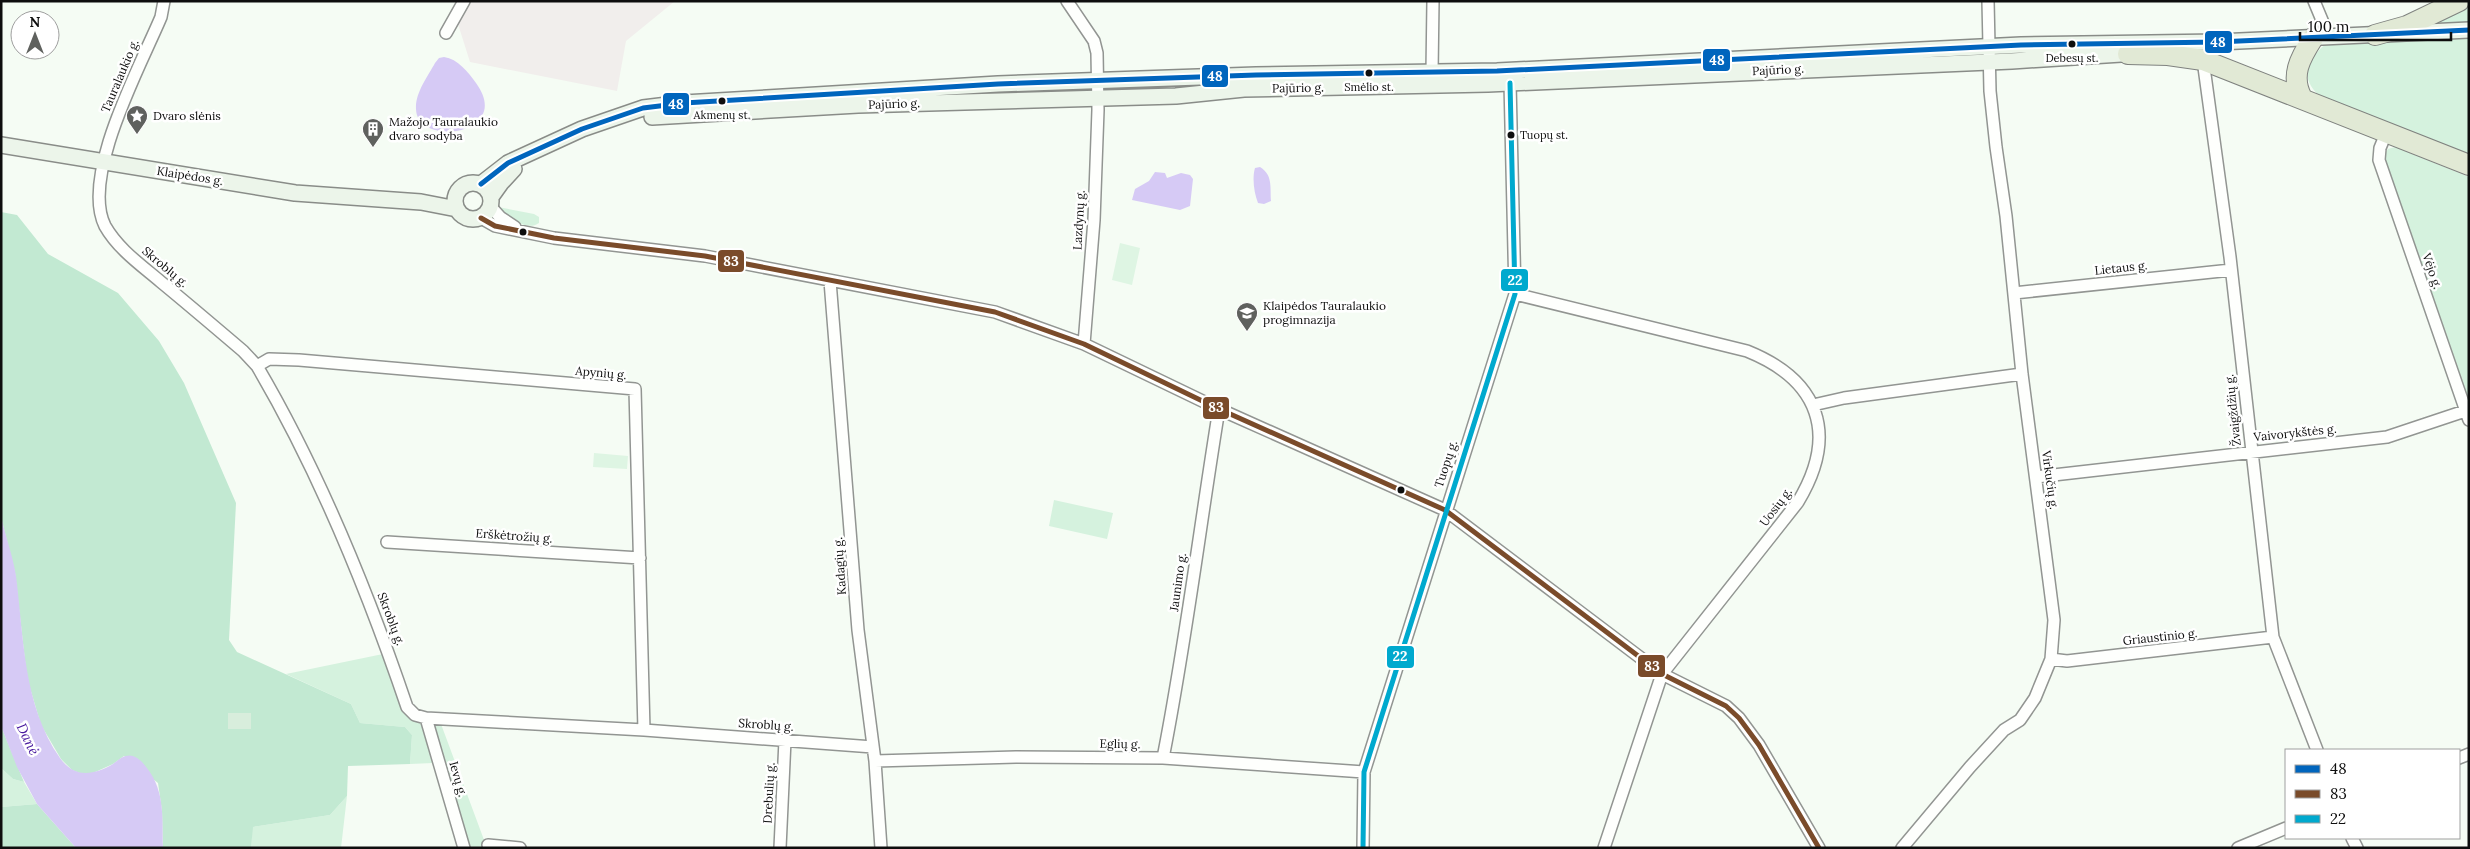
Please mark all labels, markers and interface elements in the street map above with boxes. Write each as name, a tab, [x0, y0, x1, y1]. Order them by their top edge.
north arrow	[10, 10, 60, 60]
scale bar	[2300, 10, 2451, 42]
text: N	[30, 13, 41, 31]
text: 100 m	[2308, 17, 2349, 36]
line badge: 48	[2204, 30, 2233, 54]
text: 48	[2210, 33, 2226, 51]
street label: Tauralaukio g.	[97, 37, 142, 115]
marker: Debesų st.	[2067, 39, 2077, 49]
line badge: 48	[1702, 48, 1731, 72]
text: 48	[1709, 51, 1725, 69]
place label: Debesų st.	[2045, 51, 2099, 65]
street label: Pajūrio g.	[1752, 61, 1804, 78]
line badge: 48	[1201, 64, 1229, 88]
text: 48	[1207, 67, 1223, 85]
marker: Smėlio st.	[1364, 68, 1374, 78]
street label: Pajūrio g.	[1272, 80, 1324, 95]
place label: Smėlio st.	[1344, 80, 1394, 94]
line badge: 48	[662, 92, 690, 116]
text: 48	[668, 95, 684, 113]
street label: Pajūrio g.	[868, 95, 920, 112]
marker: Akmenų st.	[717, 96, 727, 106]
place icon: Dvaro slėnis	[125, 104, 149, 135]
place label: Dvaro slėnis	[153, 108, 221, 123]
place label: Akmenų st.	[693, 108, 750, 122]
place label: Mažojo Tauralaukio dvaro sodyba	[389, 114, 498, 143]
building icon: Mažojo Tauralaukio dvaro sodyba	[361, 117, 385, 148]
place label: Tuopų st.	[1520, 128, 1568, 142]
marker: Tuopų st.	[1506, 130, 1516, 140]
street label: Klaipėdos g.	[156, 163, 224, 188]
street label: Lazdynų g.	[1069, 190, 1088, 250]
unlabelled marker	[518, 227, 528, 237]
street label: Skroblų g.	[139, 243, 191, 290]
line badge: 83	[717, 249, 745, 273]
street label: Vėjo g.	[2419, 250, 2446, 291]
text: 83	[723, 252, 739, 270]
street label: Lietaus g.	[2094, 257, 2148, 278]
line badge: 22	[1500, 268, 1529, 292]
text: 22	[1508, 271, 1522, 289]
place label: Klaipėdos Tauralaukio progimnazija	[1263, 298, 1386, 327]
school or university icon: Klaipėdos Tauralaukio progimnazija	[1235, 301, 1259, 332]
street label: Apynių g.	[574, 363, 627, 382]
street label: Žvaigždžių g.	[2221, 373, 2244, 447]
line badge: 83	[1202, 396, 1230, 420]
text: 83	[1208, 398, 1224, 416]
street label: Vaivorykštės g.	[2252, 421, 2337, 444]
street label: Tuopų g.	[1431, 438, 1460, 489]
street label: Virkučių g.	[2039, 448, 2062, 510]
street label: Uosių g.	[1756, 484, 1795, 529]
unlabelled marker	[1396, 485, 1406, 495]
street label: Erškėtrožių g.	[475, 525, 553, 546]
street label: Kadagių g.	[830, 537, 849, 595]
street label: Jaunimo g.	[1166, 552, 1189, 613]
street label: Skroblų g.	[375, 590, 408, 647]
street label: Griaustinio g.	[2122, 625, 2198, 648]
line badge: 22	[1386, 645, 1415, 669]
text: 22	[1393, 647, 1407, 665]
line badge: 83	[1637, 654, 1666, 678]
text: 83	[1644, 657, 1660, 675]
street label: Skroblų g.	[738, 715, 794, 734]
water label: Danė	[13, 720, 44, 758]
street label: Eglių g.	[1099, 736, 1141, 751]
legend	[2285, 749, 2460, 839]
street label: Ievų g.	[446, 759, 471, 798]
text: 48	[2330, 759, 2347, 778]
street label: Drebulių g.	[759, 762, 778, 824]
text: 83	[2330, 784, 2347, 803]
text: 22	[2330, 809, 2346, 828]

